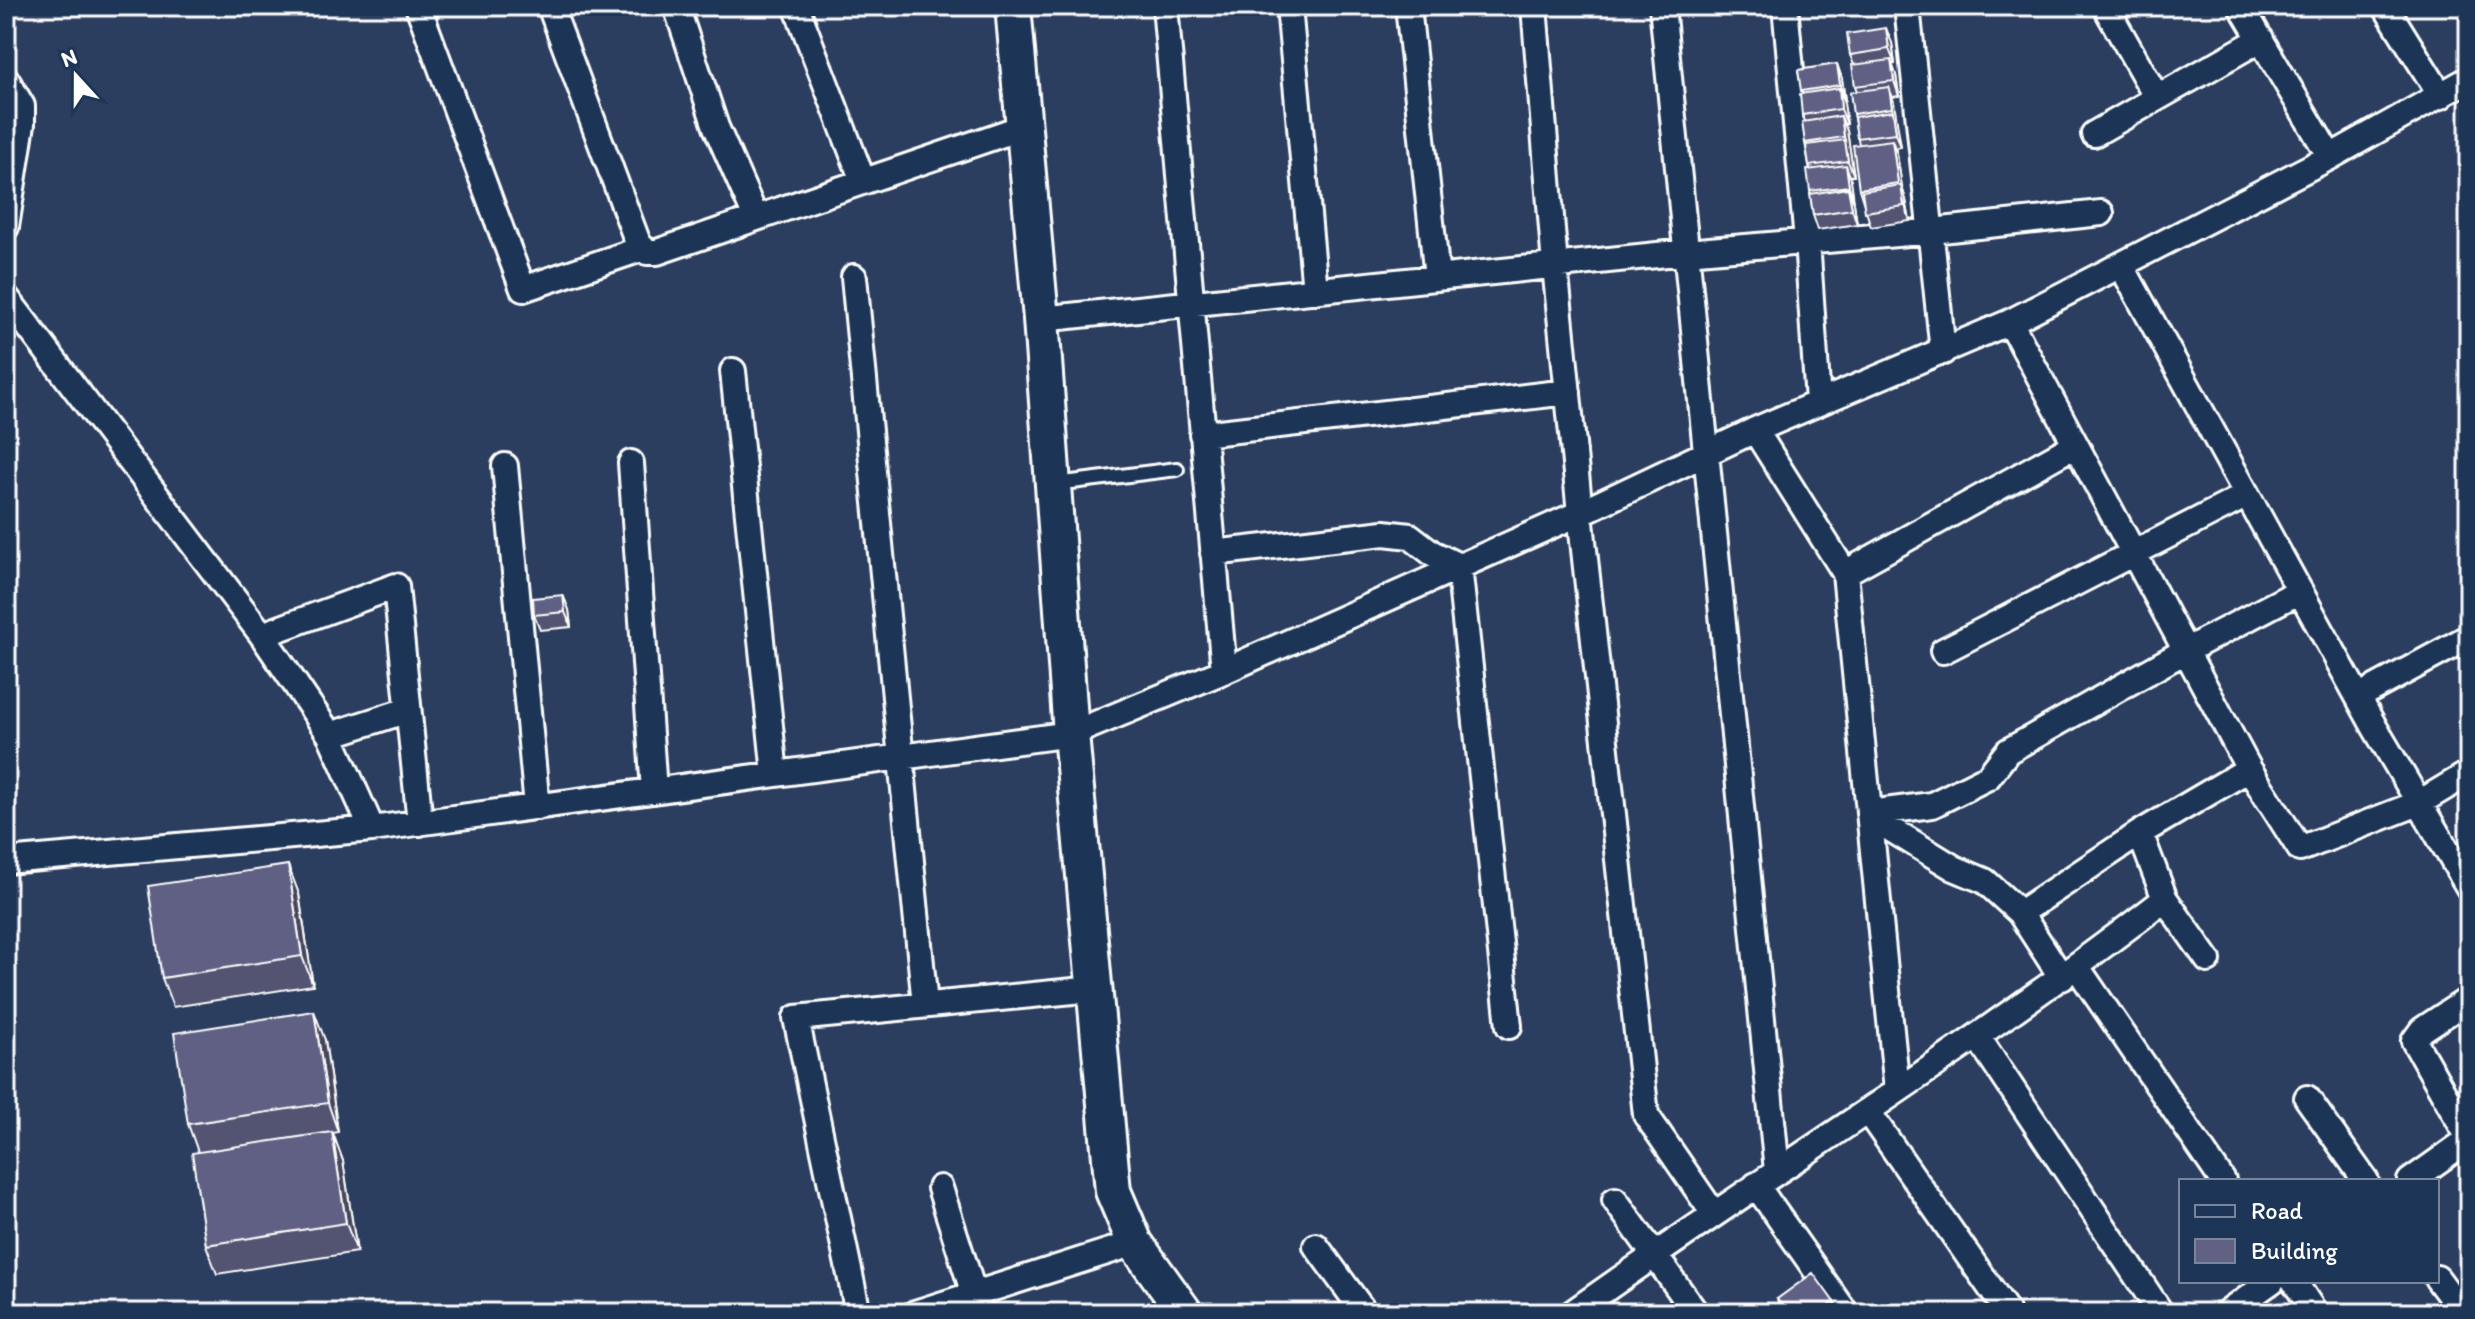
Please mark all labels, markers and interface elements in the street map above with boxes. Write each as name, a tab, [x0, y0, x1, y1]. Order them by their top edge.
north arrow	[36, 36, 116, 116]
text: N	[57, 43, 81, 73]
legend	[2179, 1179, 2439, 1283]
text: Road	[2251, 1196, 2303, 1225]
text: Building	[2251, 1236, 2338, 1265]

